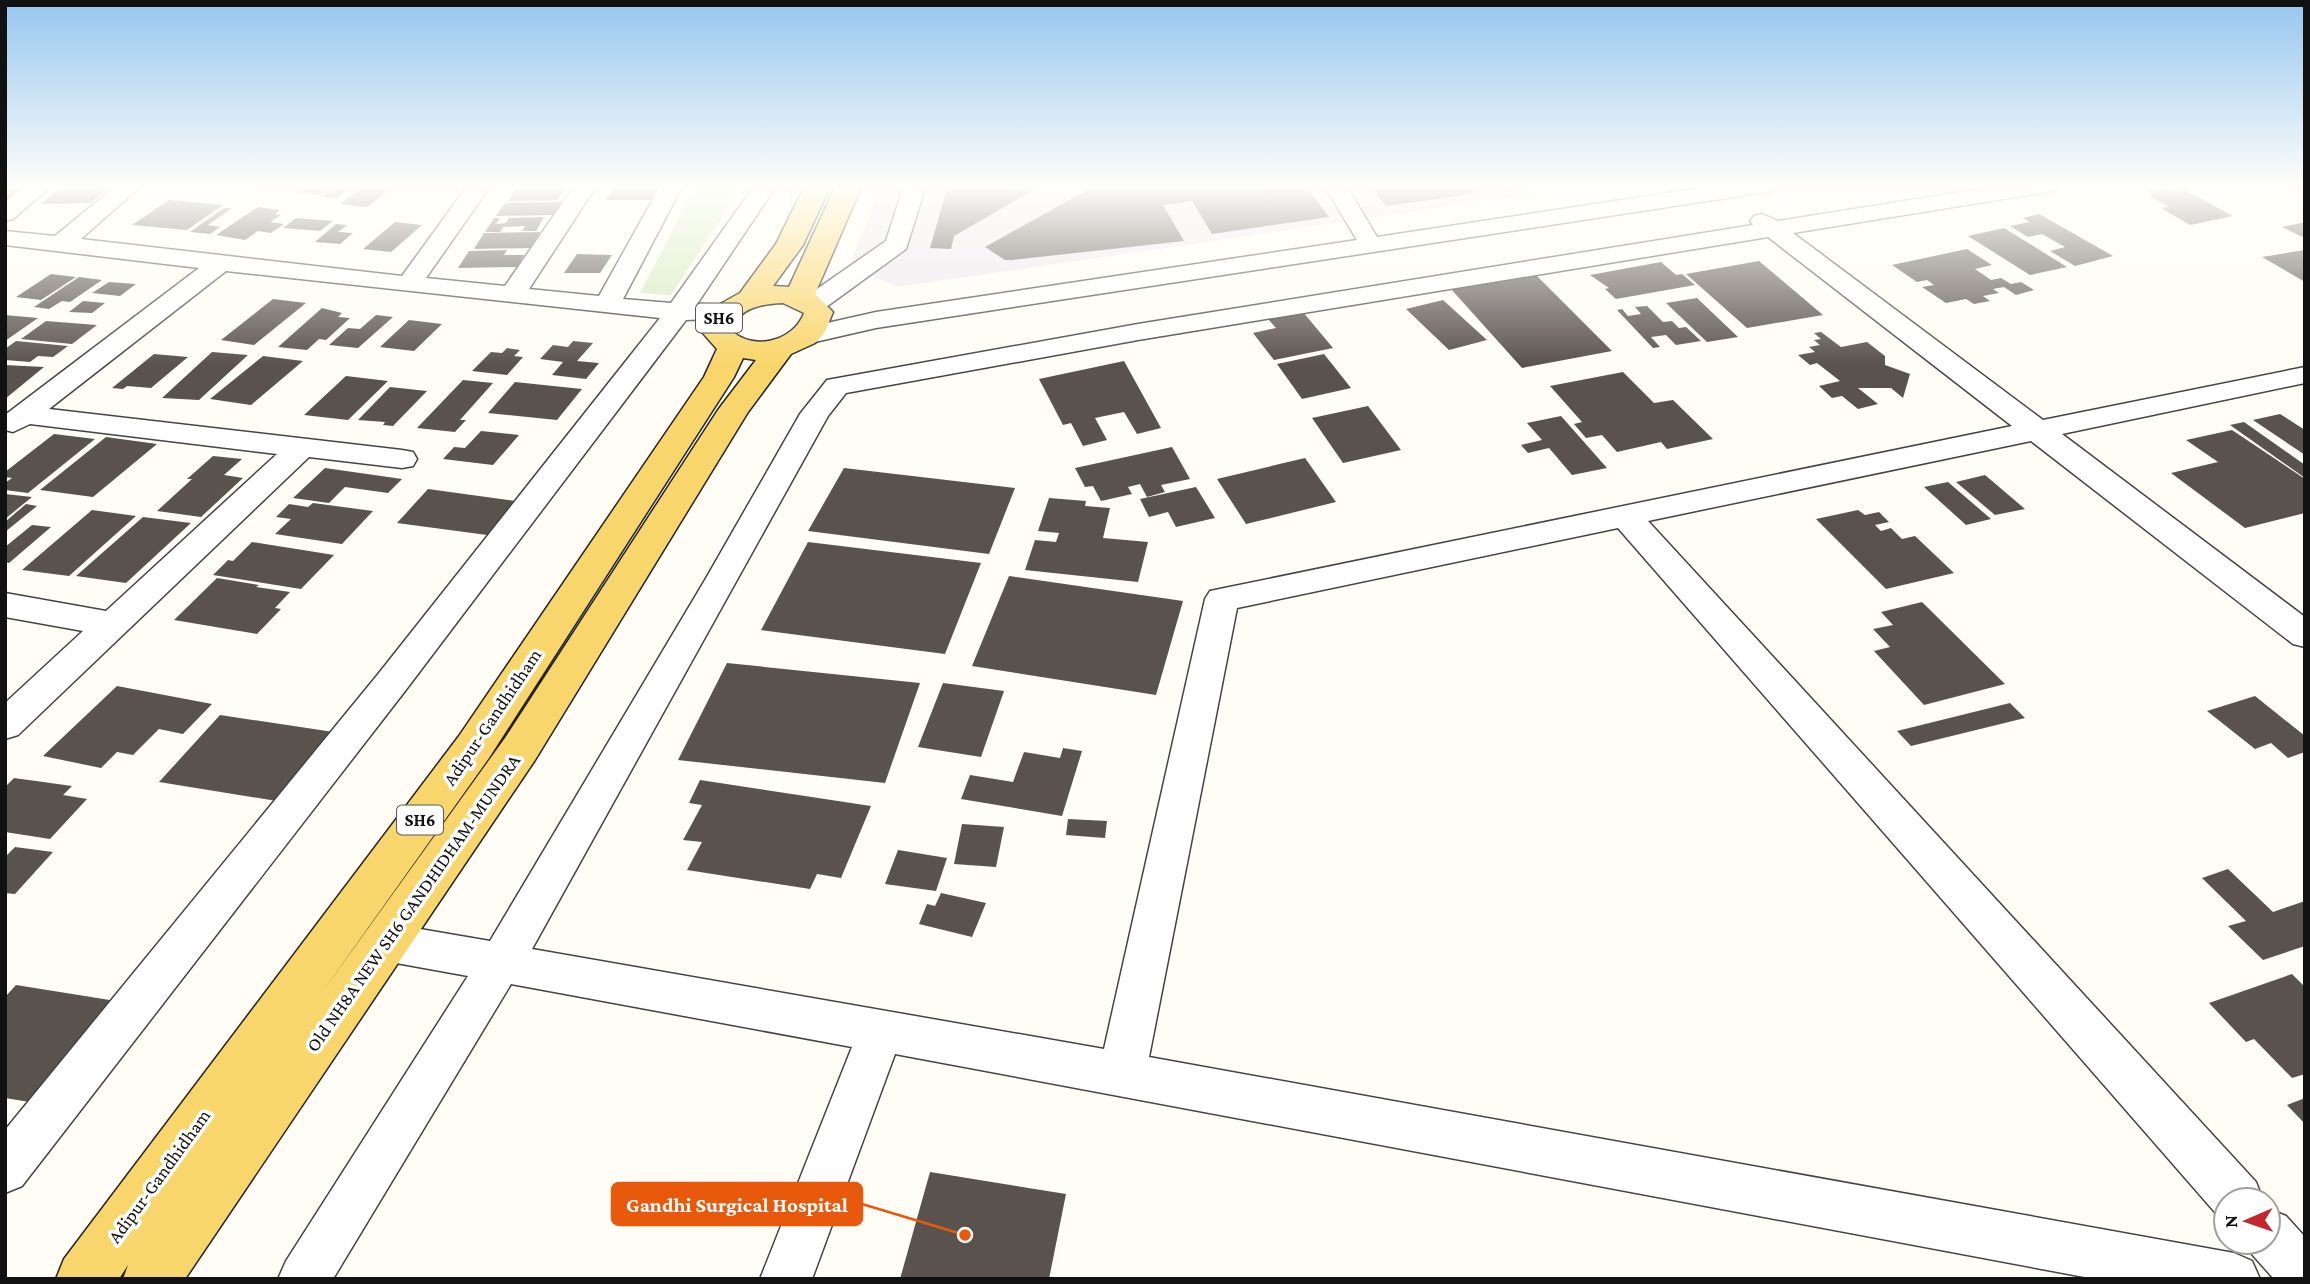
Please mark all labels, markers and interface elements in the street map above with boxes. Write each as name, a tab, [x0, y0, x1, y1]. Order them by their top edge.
road number: SH6	[696, 304, 742, 332]
street label: Adipur-Gandhidham	[439, 645, 545, 789]
street label: Old NH8A NEW SH6 GANDHIDHAM-MUNDRA	[302, 750, 524, 1056]
road number: SH6	[397, 806, 443, 834]
street label: Adipur-Gandhidham	[103, 1105, 215, 1247]
callout: Gandhi Surgical Hospital	[612, 1183, 862, 1225]
north arrow	[2212, 1186, 2282, 1256]
text: Gandhi Surgical Hospital	[626, 1193, 848, 1217]
text: N	[2220, 1215, 2241, 1228]

